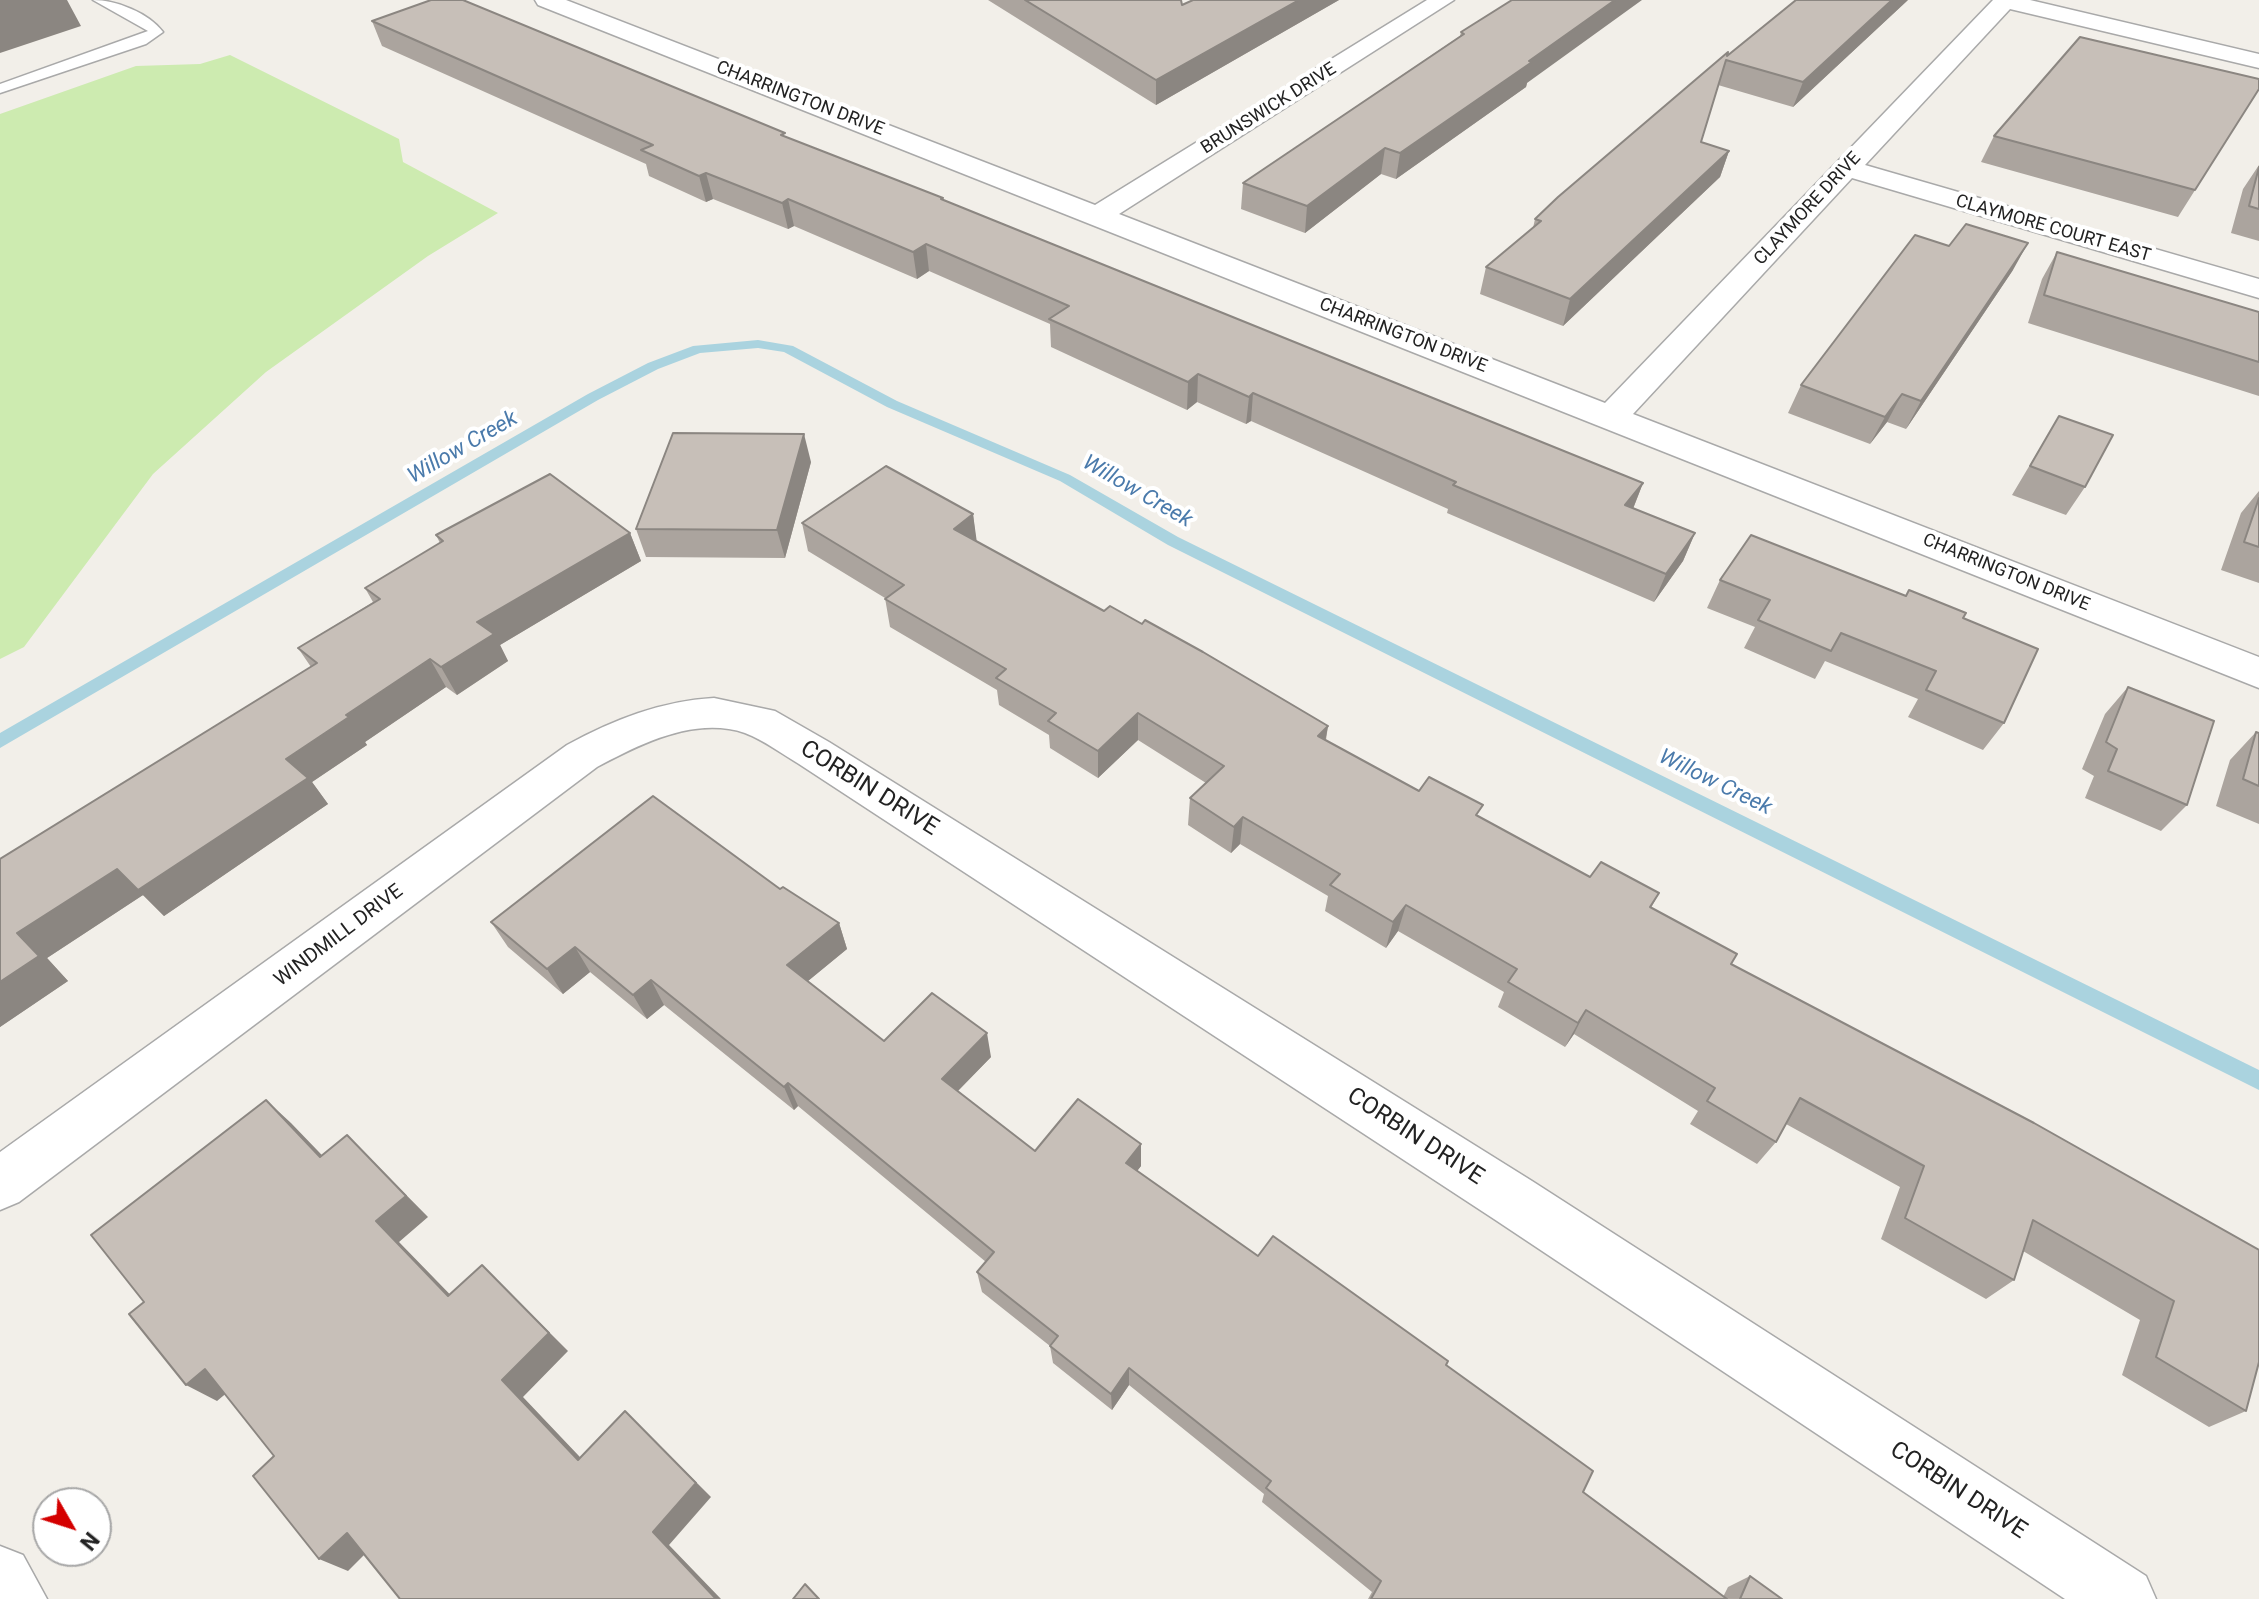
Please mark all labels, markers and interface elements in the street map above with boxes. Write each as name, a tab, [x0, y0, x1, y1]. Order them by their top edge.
street label: CHARRINGTON DRIVE	[713, 57, 887, 141]
street label: BRUNSWICK DRIVE	[1197, 59, 1341, 159]
street label: CLAYMORE DRIVE	[1750, 148, 1866, 270]
street label: CLAYMORE COURT EAST	[1953, 191, 2153, 267]
street label: CHARRINGTON DRIVE	[1316, 294, 1490, 378]
water label: Willow Creek	[403, 406, 523, 490]
water label: Willow Creek	[1077, 450, 1197, 534]
street label: CHARRINGTON DRIVE	[1919, 530, 2093, 616]
street label: CORBIN DRIVE	[795, 735, 943, 843]
water label: Willow Creek	[1654, 744, 1776, 822]
street label: WINDMILL DRIVE	[270, 880, 408, 992]
street label: CORBIN DRIVE	[1341, 1082, 1489, 1192]
street label: CORBIN DRIVE	[1884, 1436, 2032, 1546]
north arrow	[32, 1487, 112, 1567]
text: N	[75, 1527, 104, 1555]

